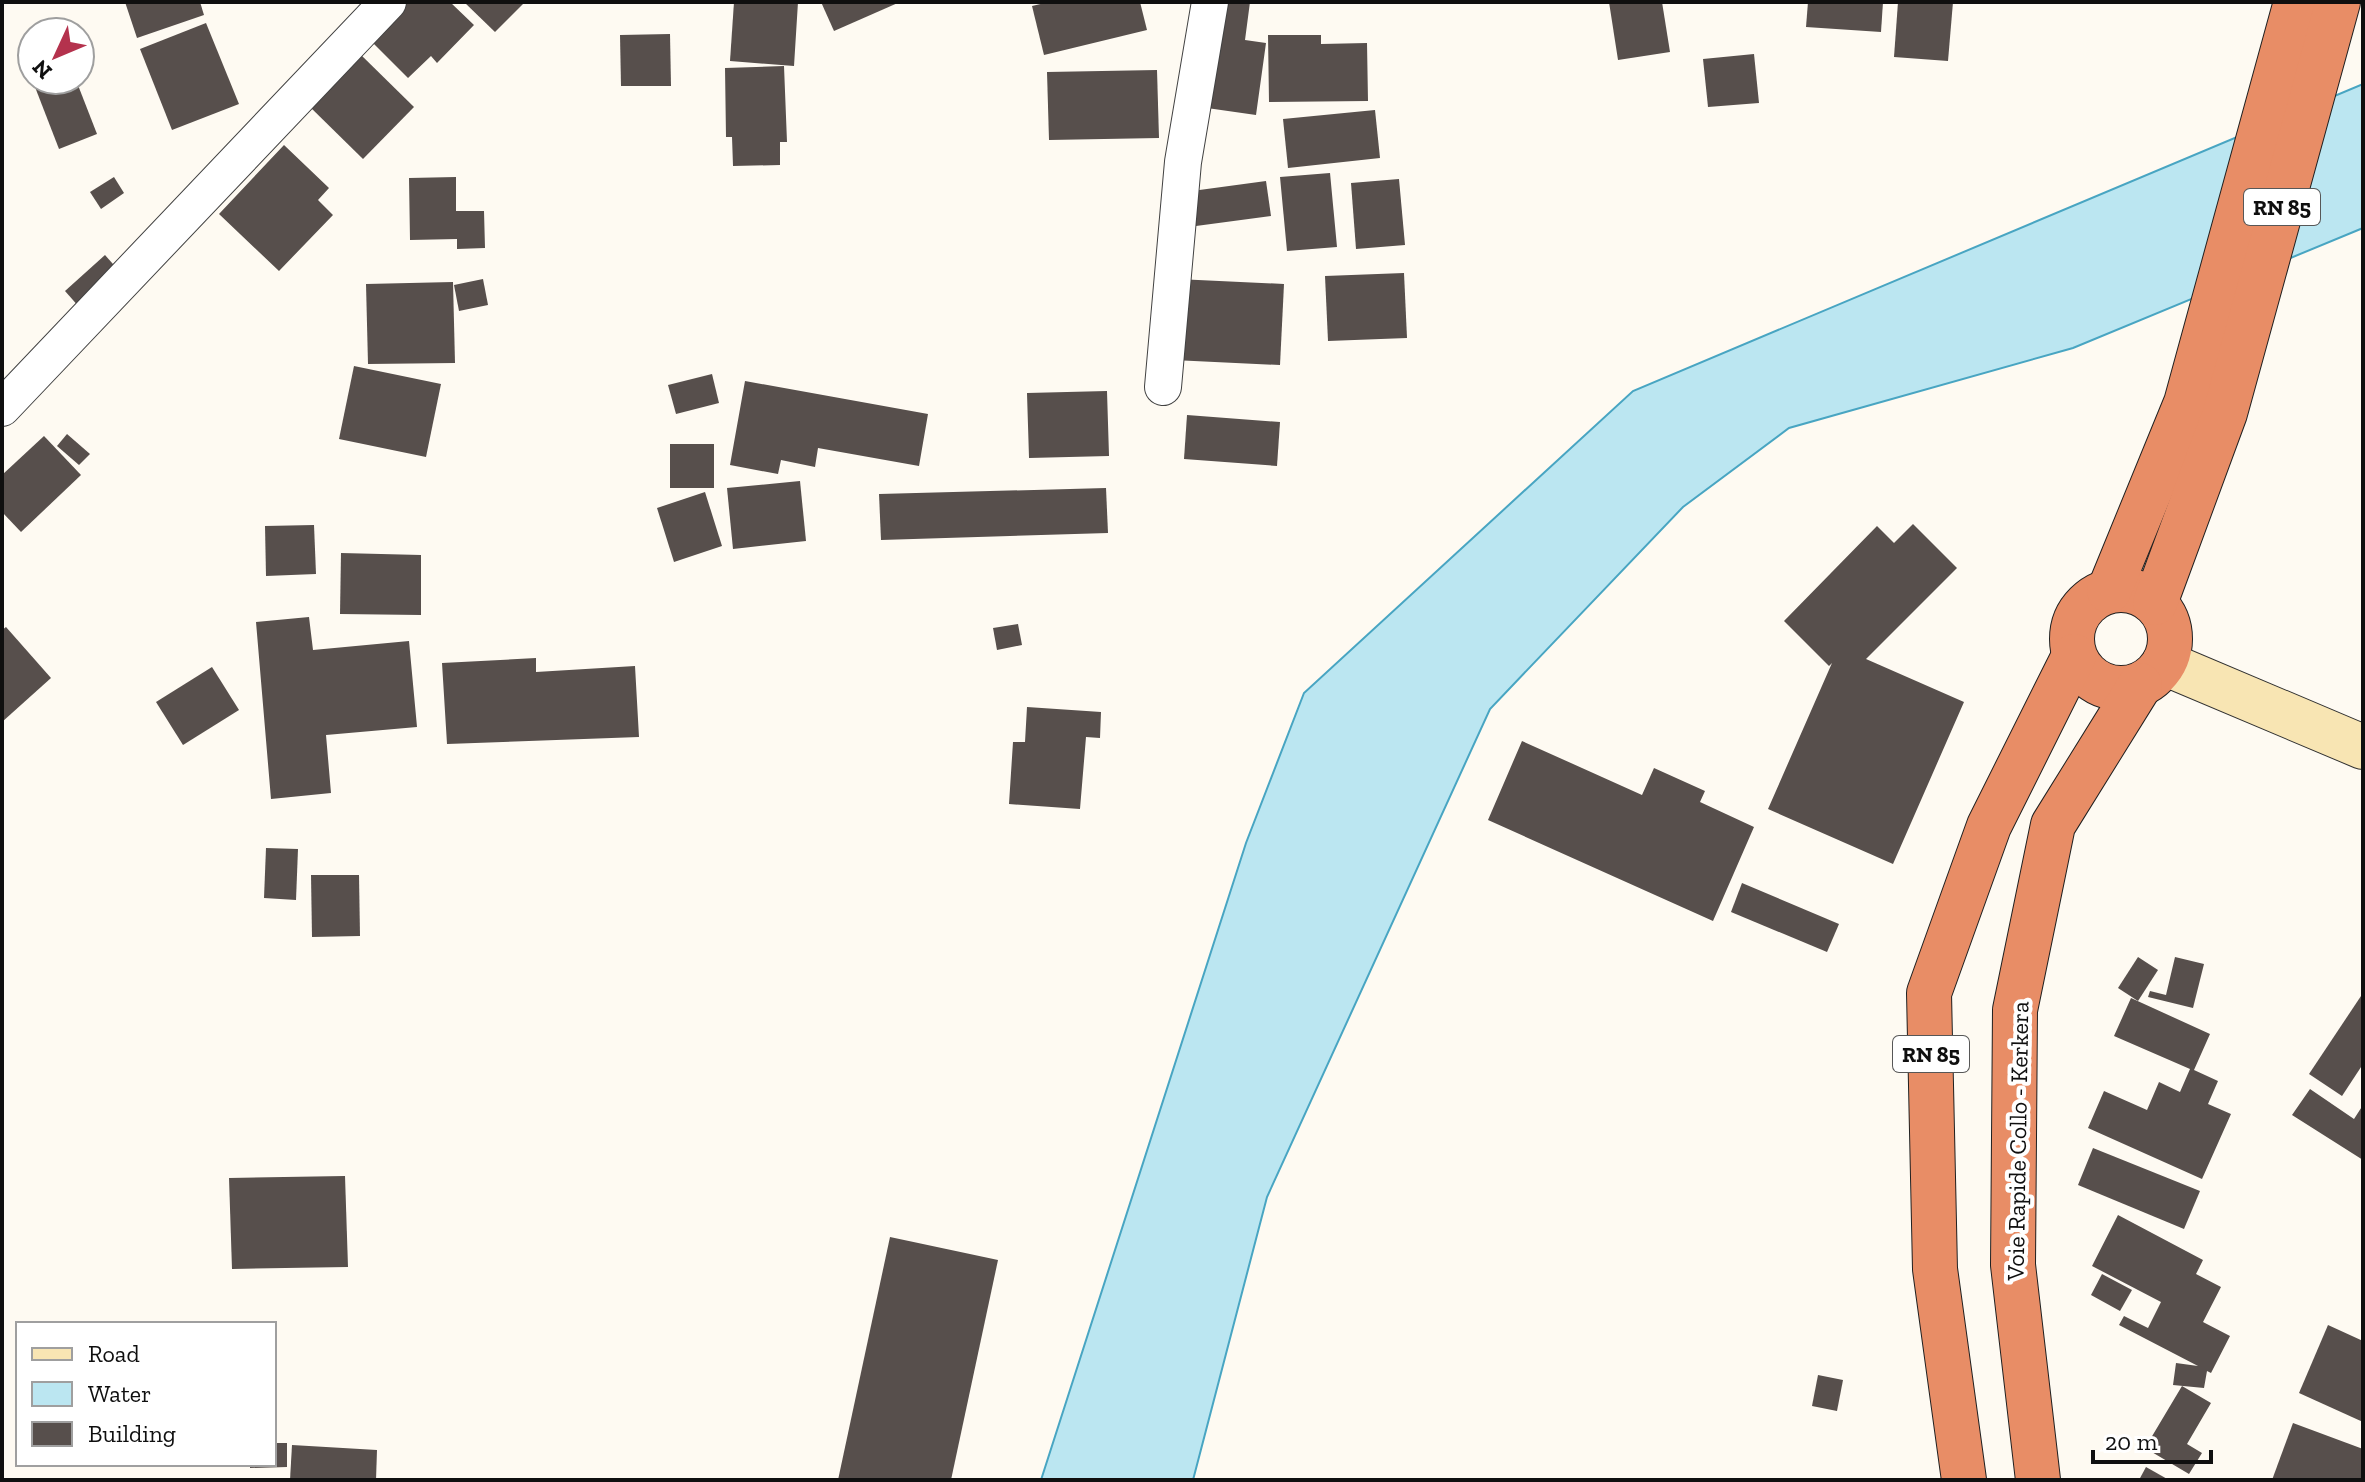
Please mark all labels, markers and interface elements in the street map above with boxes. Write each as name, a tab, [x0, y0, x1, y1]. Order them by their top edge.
north arrow	[16, 16, 96, 96]
text: N	[26, 54, 57, 85]
road number: RN 85	[2244, 189, 2320, 225]
street label: Voie Rapide Collo - Kerkera	[2001, 1001, 2034, 1282]
road number: RN 85	[1893, 1036, 1969, 1072]
legend	[16, 1322, 276, 1466]
text: Road	[88, 1339, 140, 1368]
text: Water	[88, 1379, 151, 1408]
scale bar	[2093, 1414, 2211, 1464]
text: Building	[88, 1419, 176, 1448]
text: 20 m	[2105, 1427, 2158, 1456]

